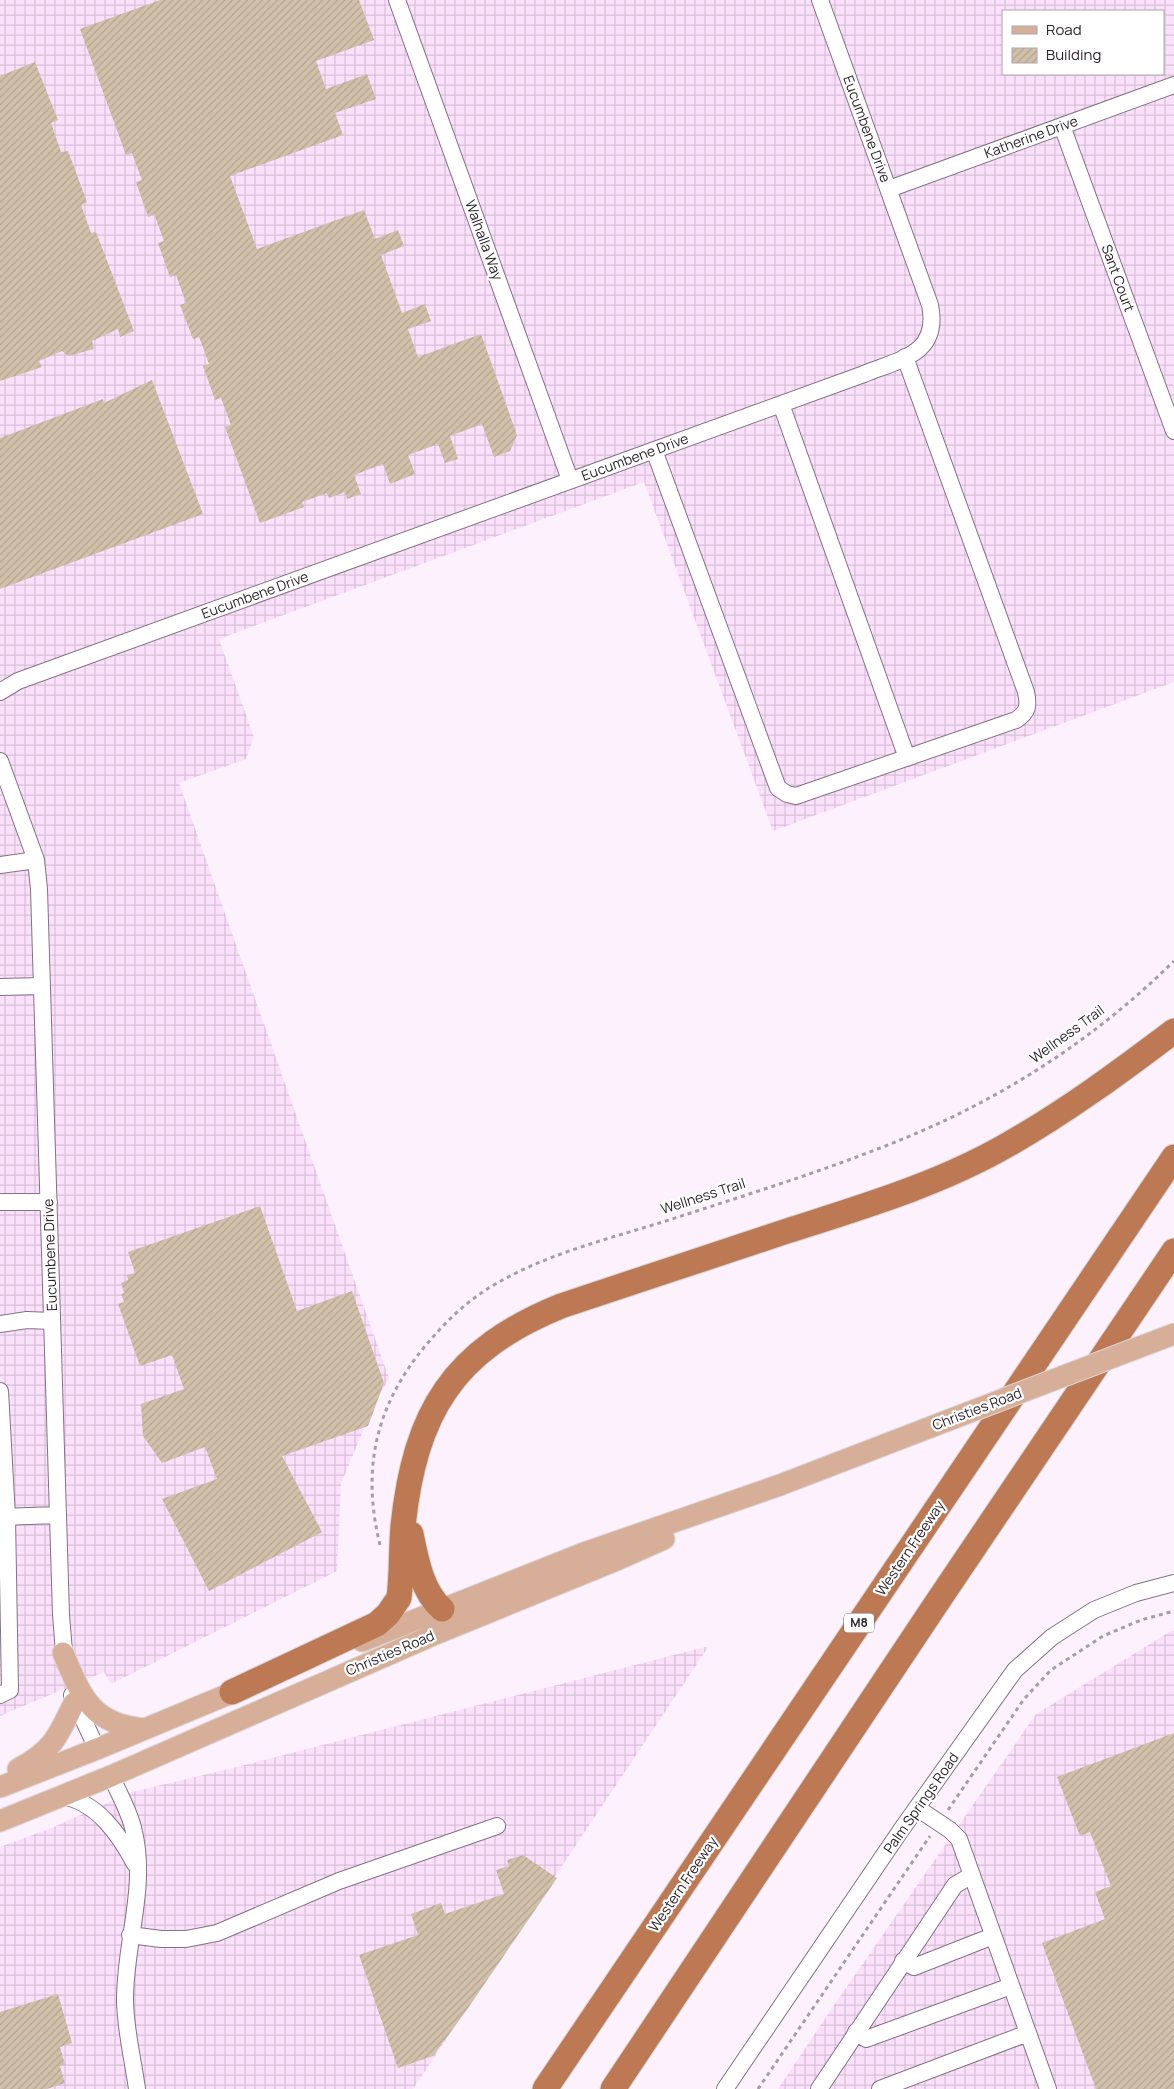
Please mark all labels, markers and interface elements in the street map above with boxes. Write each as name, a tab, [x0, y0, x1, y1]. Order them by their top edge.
legend	[1002, 10, 1164, 75]
text: Road	[1046, 19, 1082, 40]
text: Building	[1046, 44, 1101, 65]
street label: Eucumbene Drive	[839, 73, 896, 185]
street label: Katherine Drive	[981, 111, 1080, 162]
street label: Walhalla Way	[461, 197, 508, 283]
street label: Sant Court	[1098, 241, 1140, 315]
street label: Eucumbene Drive	[579, 428, 691, 485]
street label: Eucumbene Drive	[199, 566, 311, 623]
street label: Wellness Trail	[1026, 1000, 1108, 1067]
street label: Wellness Trail	[658, 1173, 747, 1218]
street label: Eucumbene Drive	[38, 1198, 61, 1312]
street label: Christies Road	[929, 1383, 1024, 1434]
street label: Western Freeway	[871, 1496, 949, 1599]
road number: M8	[844, 1614, 874, 1632]
street label: Christies Road	[343, 1625, 437, 1680]
street label: Palm Springs Road	[879, 1749, 963, 1857]
street label: Western Freeway	[644, 1832, 722, 1935]

